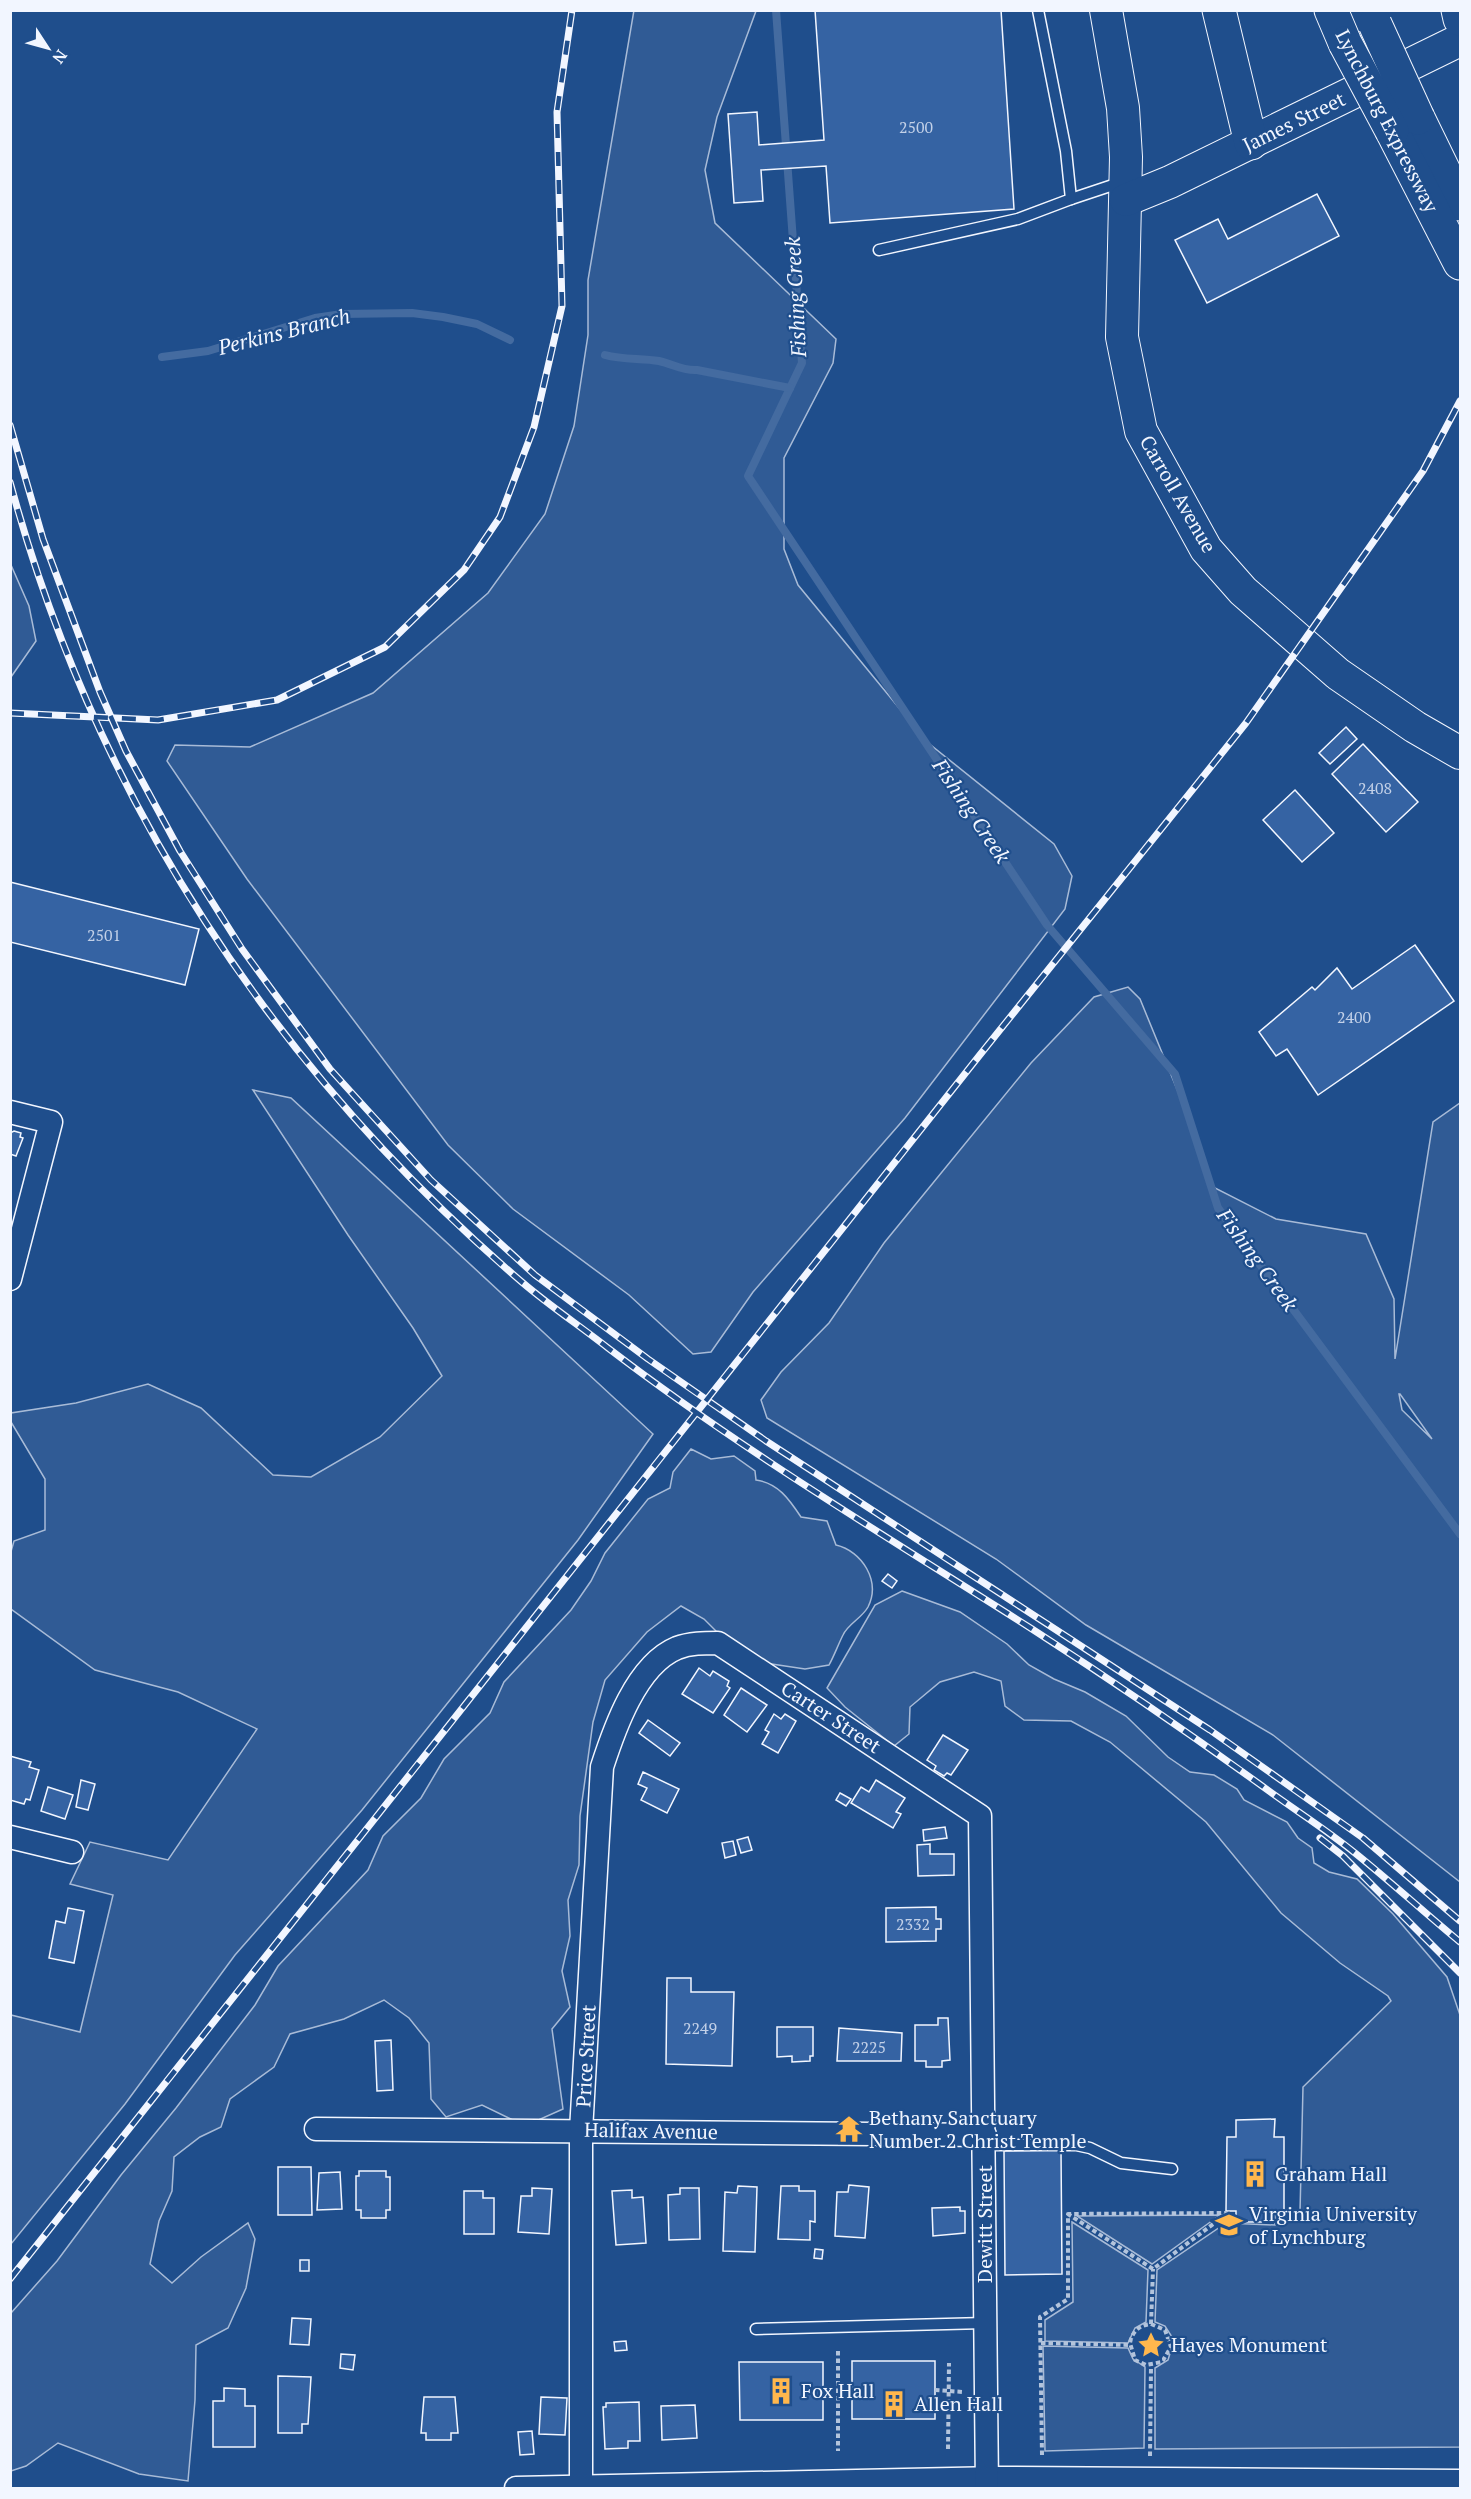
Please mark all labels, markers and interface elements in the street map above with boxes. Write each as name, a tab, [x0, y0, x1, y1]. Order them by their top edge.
north arrow	[18, 18, 78, 78]
street label: Lynchburg Expressway	[1330, 25, 1446, 218]
text: N	[48, 45, 73, 68]
street label: James Street	[1238, 85, 1350, 158]
house number: 2500	[899, 116, 933, 138]
water label: Fishing Creek	[778, 235, 812, 359]
water label: Perkins Branch	[214, 301, 353, 361]
street label: Carroll Avenue	[1134, 430, 1223, 557]
water label: Fishing Creek	[926, 752, 1018, 869]
house number: 2408	[1358, 777, 1392, 799]
house number: 2501	[87, 924, 121, 946]
house number: 2400	[1337, 1006, 1371, 1028]
water label: Fishing Creek	[1210, 1202, 1305, 1317]
street label: Carter Street	[776, 1674, 887, 1759]
house number: 2332	[896, 1913, 930, 1935]
street label: Price Street	[569, 2003, 602, 2108]
house number: 2249	[683, 2017, 717, 2039]
house number: 2225	[852, 2036, 886, 2058]
place label: Bethany Sanctuary Number 2 Christ Temple	[869, 2104, 1087, 2154]
temple icon: Bethany Sanctuary Number 2 Christ Temple	[834, 2114, 864, 2144]
street label: Halifax Avenue	[584, 2116, 718, 2145]
building icon: Graham Hall	[1240, 2159, 1270, 2189]
place label: Graham Hall	[1275, 2160, 1387, 2187]
street label: Dewitt Street	[971, 2165, 998, 2283]
place label: Virginia University of Lynchburg	[1249, 2200, 1418, 2250]
school or university icon: Virginia University of Lynchburg	[1214, 2210, 1244, 2240]
place icon: Hayes Monument	[1136, 2330, 1166, 2360]
place label: Hayes Monument	[1171, 2331, 1328, 2358]
building icon: Fox Hall	[766, 2376, 796, 2406]
place label: Fox Hall	[801, 2377, 875, 2404]
building icon: Allen Hall	[879, 2389, 909, 2419]
place label: Allen Hall	[914, 2390, 1003, 2417]

